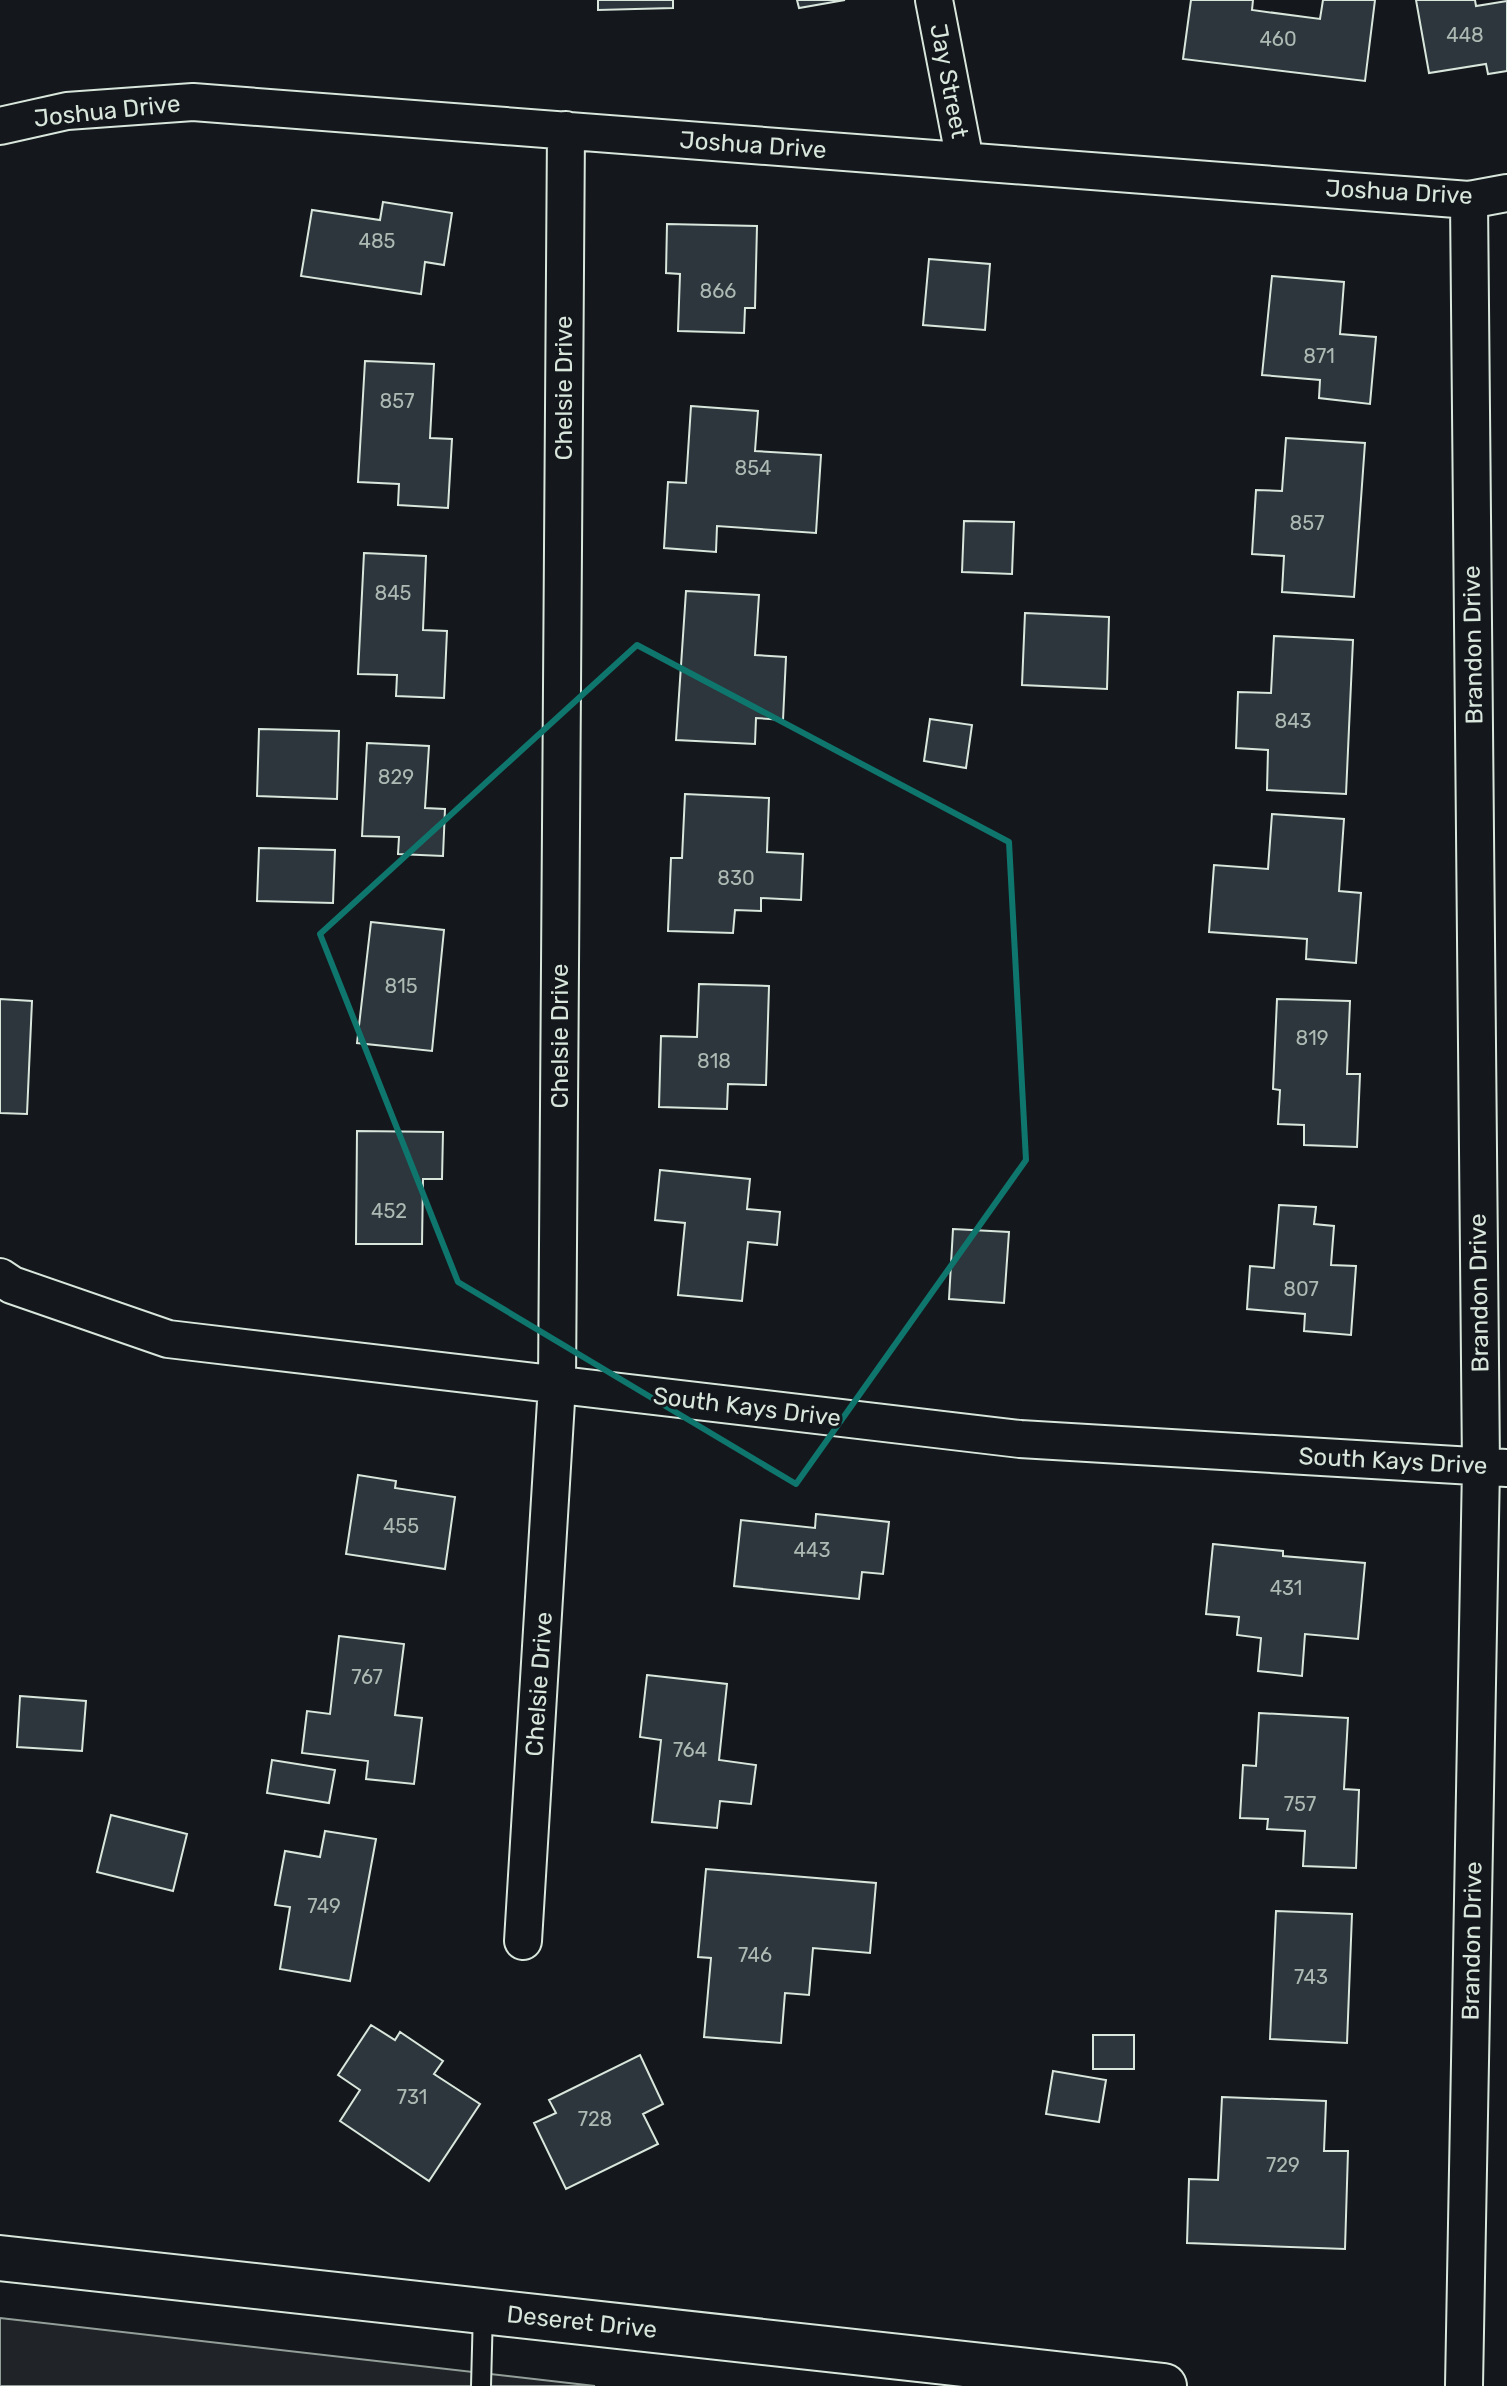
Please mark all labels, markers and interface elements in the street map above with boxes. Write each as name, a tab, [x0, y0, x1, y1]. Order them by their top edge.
street label: Jay Street	[924, 21, 974, 141]
house number: 448	[1446, 23, 1484, 47]
house number: 460	[1259, 27, 1297, 51]
street label: Joshua Drive	[32, 89, 182, 133]
street label: Joshua Drive	[679, 126, 827, 164]
street label: Joshua Drive	[1325, 174, 1473, 210]
house number: 485	[358, 229, 396, 253]
house number: 866	[700, 279, 736, 303]
street label: Chelsie Drive	[550, 316, 578, 461]
house number: 871	[1303, 344, 1335, 368]
house number: 857	[380, 389, 414, 413]
house number: 854	[734, 456, 772, 480]
house number: 857	[1290, 511, 1324, 535]
street label: Brandon Drive	[1458, 565, 1488, 725]
house number: 845	[374, 581, 412, 605]
house number: 843	[1274, 709, 1312, 733]
house number: 829	[378, 765, 414, 789]
house number: 830	[717, 866, 755, 890]
street label: Chelsie Drive	[546, 964, 574, 1109]
house number: 815	[384, 974, 418, 998]
house number: 819	[1295, 1026, 1329, 1050]
house number: 818	[697, 1049, 731, 1073]
house number: 452	[371, 1199, 407, 1223]
street label: Brandon Drive	[1464, 1213, 1494, 1373]
house number: 807	[1283, 1277, 1319, 1301]
street label: South Kays Drive	[651, 1382, 843, 1432]
street label: South Kays Drive	[1298, 1442, 1488, 1480]
house number: 455	[383, 1514, 419, 1538]
house number: 443	[794, 1538, 830, 1562]
house number: 431	[1270, 1576, 1302, 1600]
street label: Chelsie Drive	[520, 1611, 558, 1757]
house number: 767	[351, 1665, 383, 1689]
house number: 764	[673, 1738, 707, 1762]
house number: 757	[1284, 1792, 1316, 1816]
street label: Brandon Drive	[1457, 1861, 1487, 2021]
house number: 749	[307, 1894, 341, 1918]
house number: 746	[738, 1943, 772, 1967]
house number: 743	[1294, 1965, 1328, 1989]
house number: 731	[397, 2085, 427, 2109]
house number: 728	[578, 2107, 612, 2131]
house number: 729	[1266, 2153, 1300, 2177]
street label: Deseret Drive	[505, 2300, 659, 2344]

